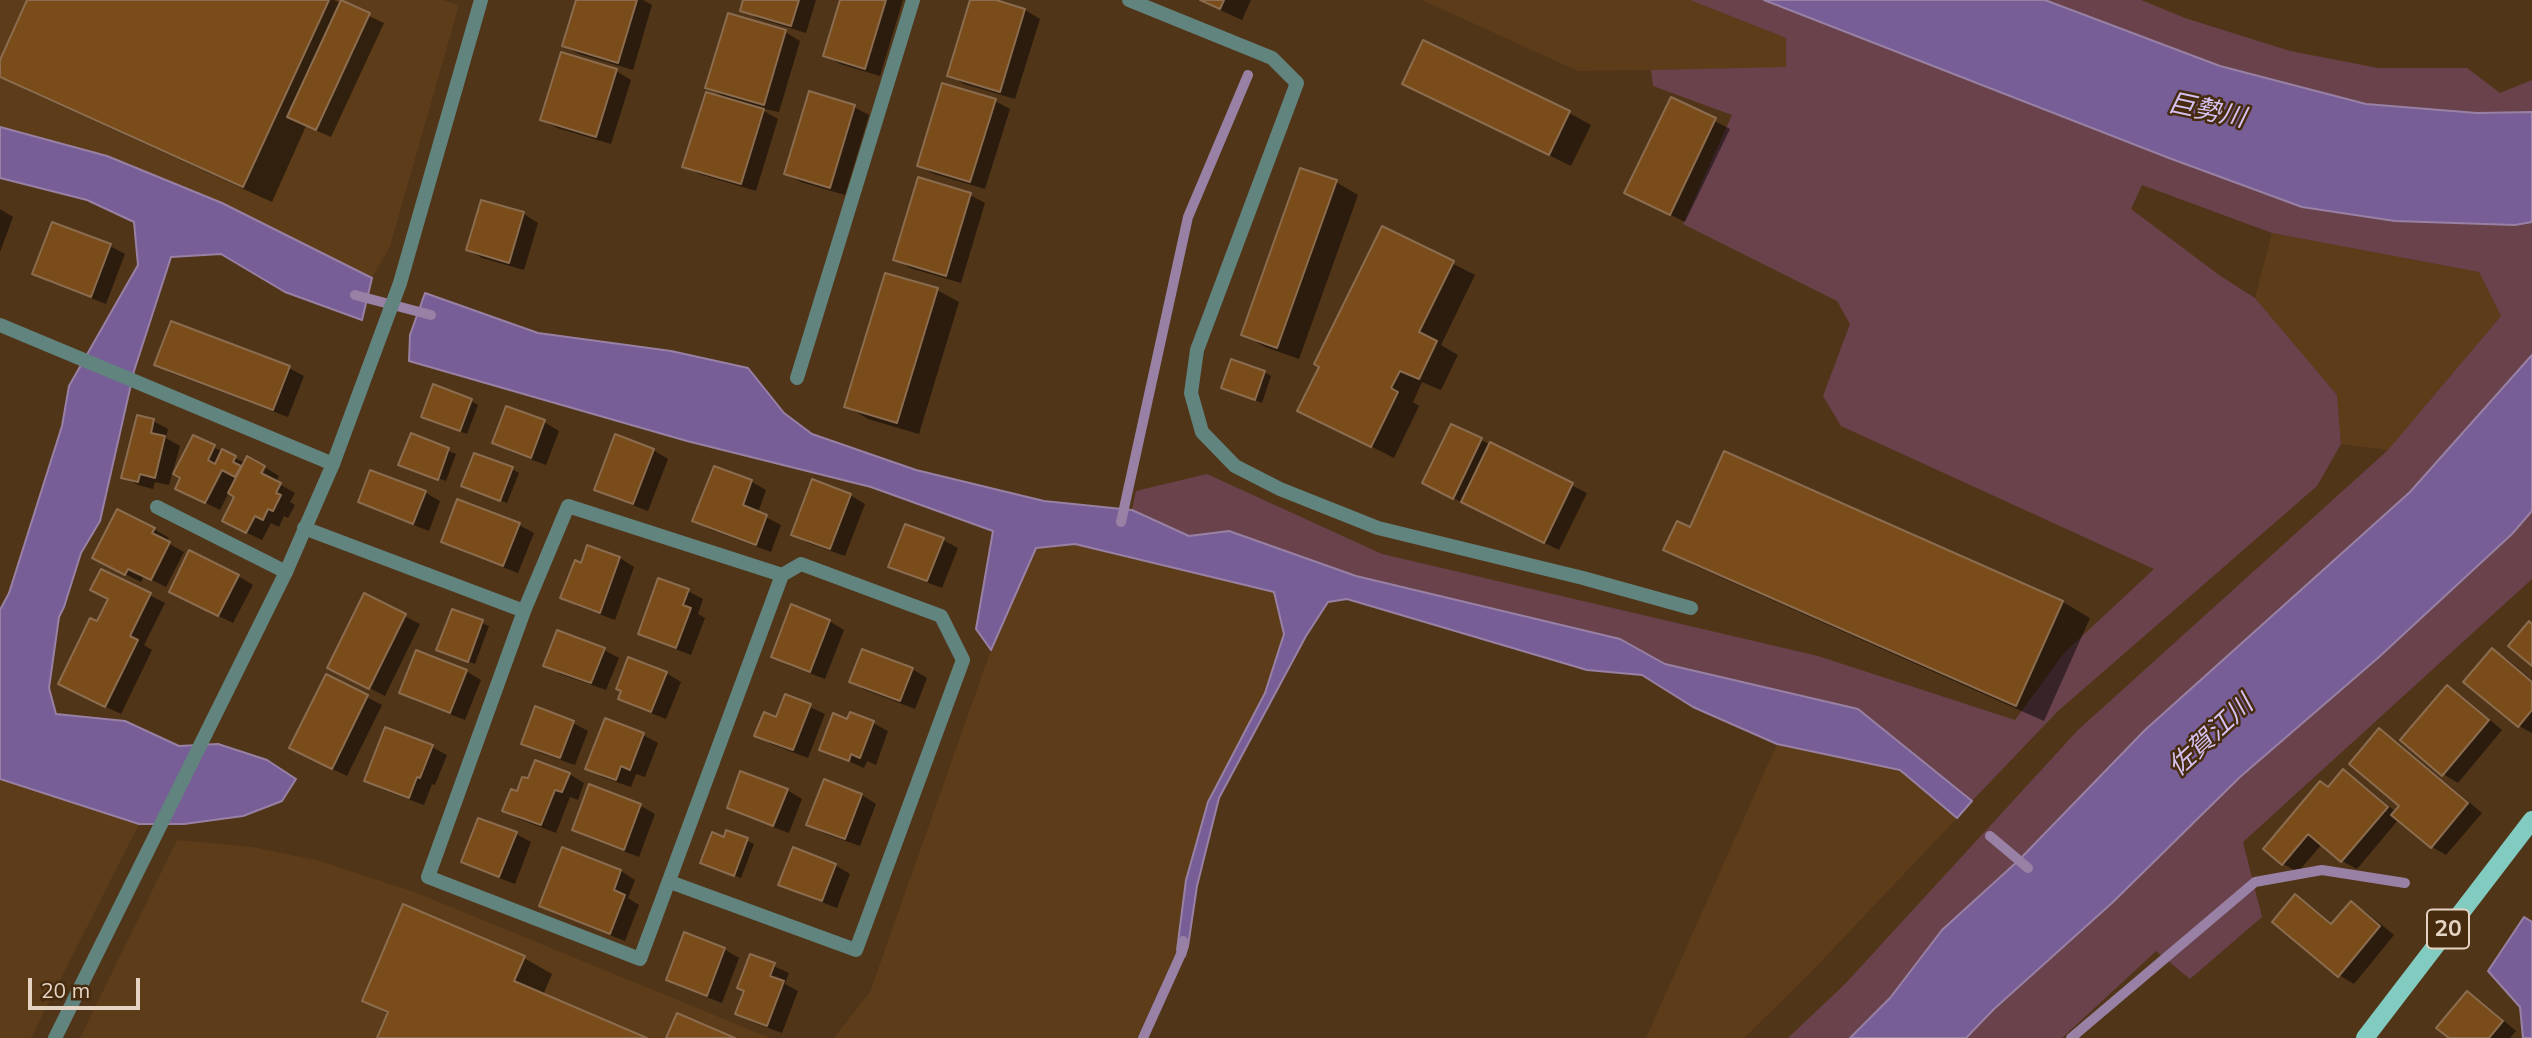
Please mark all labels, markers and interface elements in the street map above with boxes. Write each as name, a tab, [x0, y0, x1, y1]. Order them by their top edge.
water label: 巨勢川	[2166, 88, 2248, 134]
water label: 佐賀江川	[2162, 689, 2260, 783]
road number: 20	[2427, 910, 2469, 948]
scale bar	[32, 964, 144, 1008]
text: 20 m	[41, 977, 90, 1003]

